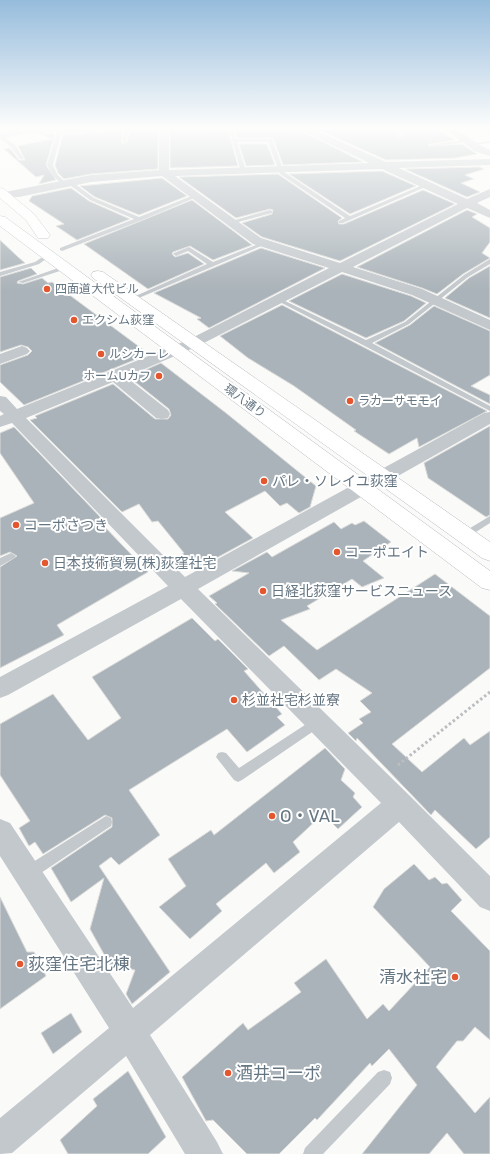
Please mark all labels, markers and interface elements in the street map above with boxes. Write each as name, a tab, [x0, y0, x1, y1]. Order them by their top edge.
place label: 四面道大代ビル	[55, 282, 139, 296]
marker: 四面道大代ビル	[42, 284, 52, 294]
place label: エクシム荻窪	[82, 313, 154, 327]
marker: エクシム荻窪	[69, 315, 79, 325]
place label: ルシカーレ	[109, 347, 169, 361]
marker: ルシカーレ	[96, 349, 106, 359]
place label: ホームUカフ	[83, 369, 151, 383]
marker: ホームUカフ	[154, 371, 164, 381]
street label: 環八通り	[221, 381, 269, 421]
place label: ラカーサモモイ	[358, 394, 442, 408]
marker: ラカーサモモイ	[345, 396, 355, 406]
place label: パレ・ソレイユ荻窪	[272, 473, 398, 490]
marker: パレ・ソレイユ荻窪	[259, 476, 269, 486]
place label: コーポさつき	[24, 517, 108, 534]
marker: コーポさつき	[11, 520, 21, 530]
place label: コーポエイト	[345, 544, 429, 561]
marker: コーポエイト	[332, 547, 342, 557]
place label: 日本技術貿易(株)荻窪社宅	[53, 555, 217, 572]
marker: 日本技術貿易(株)荻窪社宅	[40, 558, 50, 568]
place label: 日経北荻窪サービスニュース	[271, 583, 452, 600]
marker: 日経北荻窪サービスニュース	[258, 586, 268, 596]
place label: 杉並社宅杉並寮	[242, 692, 340, 709]
marker: 杉並社宅杉並寮	[229, 695, 239, 705]
place label: O・VAL	[280, 806, 340, 826]
marker: O・VAL	[267, 811, 277, 821]
place label: 荻窪住宅北棟	[28, 954, 130, 974]
marker: 荻窪住宅北棟	[15, 959, 25, 969]
place label: 清水社宅	[379, 967, 447, 987]
marker: 清水社宅	[450, 972, 460, 982]
place label: 酒井コーポ	[236, 1063, 321, 1083]
marker: 酒井コーポ	[223, 1068, 233, 1078]

